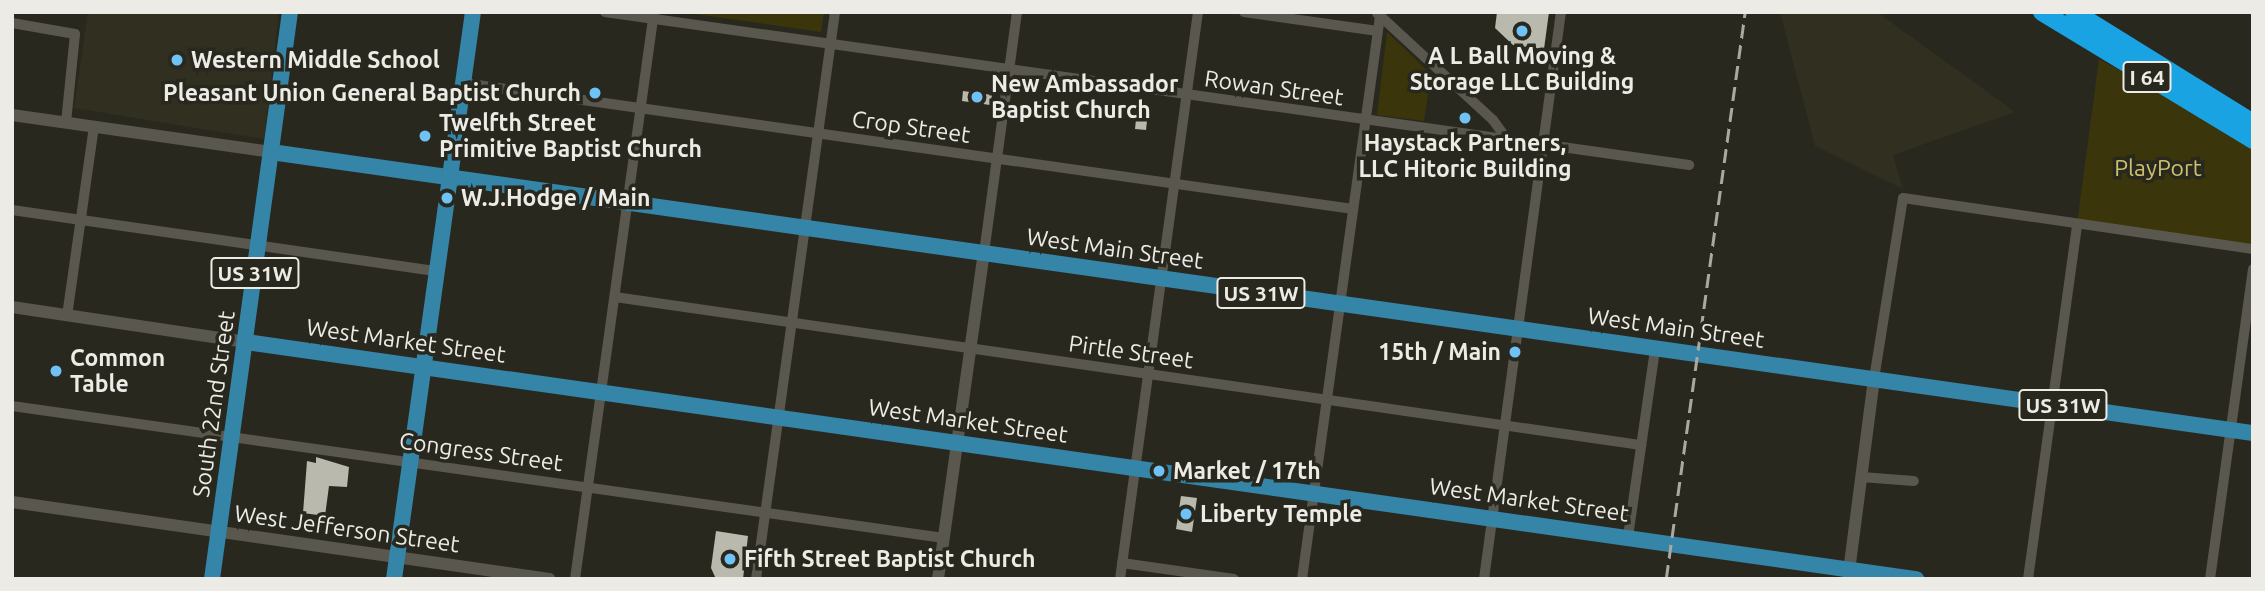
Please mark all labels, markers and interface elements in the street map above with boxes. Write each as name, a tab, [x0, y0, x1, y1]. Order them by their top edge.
marker: A L Ball Moving & Storage LLC Building	[1514, 23, 1530, 39]
place label: A L Ball Moving & Storage LLC Building	[1410, 42, 1634, 96]
place label: Western Middle School	[191, 46, 440, 74]
marker: Western Middle School	[169, 52, 185, 68]
road number: I 64	[2122, 60, 2172, 94]
street label: Rowan Street	[1203, 65, 1345, 111]
place label: New Ambassador Baptist Church	[991, 70, 1178, 124]
place label: Pleasant Union General Baptist Church	[163, 79, 581, 107]
marker: Pleasant Union General Baptist Church	[587, 85, 603, 101]
marker: New Ambassador Baptist Church	[969, 89, 985, 105]
street label: Crop Street	[850, 105, 972, 149]
place label: Twelfth Street Primitive Baptist Church	[439, 109, 702, 163]
marker: Haystack Partners, LLC Hitoric Building	[1457, 110, 1473, 126]
marker: Twelfth Street Primitive Baptist Church	[417, 128, 433, 144]
place label: Haystack Partners, LLC Hitoric Building	[1358, 129, 1572, 183]
park label: PlayPort	[2114, 154, 2202, 182]
place label: W.J.Hodge / Main	[461, 184, 650, 212]
marker: W.J.Hodge / Main	[439, 190, 455, 206]
street label: West Main Street	[1025, 223, 1205, 275]
road number: US 31W	[210, 256, 300, 290]
road number: US 31W	[1216, 276, 1306, 310]
street label: West Main Street	[1586, 302, 1766, 354]
street label: South 22nd Street	[187, 309, 241, 499]
street label: West Market Street	[305, 313, 507, 369]
street label: Pirtle Street	[1067, 330, 1195, 374]
place label: 15th / Main	[1378, 338, 1501, 366]
place label: Common Table	[70, 344, 165, 398]
marker: 15th / Main	[1507, 344, 1523, 360]
marker: Common Table	[48, 363, 64, 379]
road number: US 31W	[2018, 388, 2108, 422]
street label: West Market Street	[867, 393, 1069, 449]
street label: Congress Street	[398, 427, 564, 477]
place label: Market / 17th	[1173, 457, 1321, 485]
marker: Market / 17th	[1151, 463, 1167, 479]
street label: West Market Street	[1428, 472, 1630, 528]
street label: West Jefferson Street	[233, 500, 461, 558]
place label: Liberty Temple	[1200, 500, 1363, 528]
marker: Liberty Temple	[1178, 506, 1194, 522]
place label: Fifth Street Baptist Church	[744, 545, 1035, 573]
marker: Fifth Street Baptist Church	[722, 551, 738, 567]

